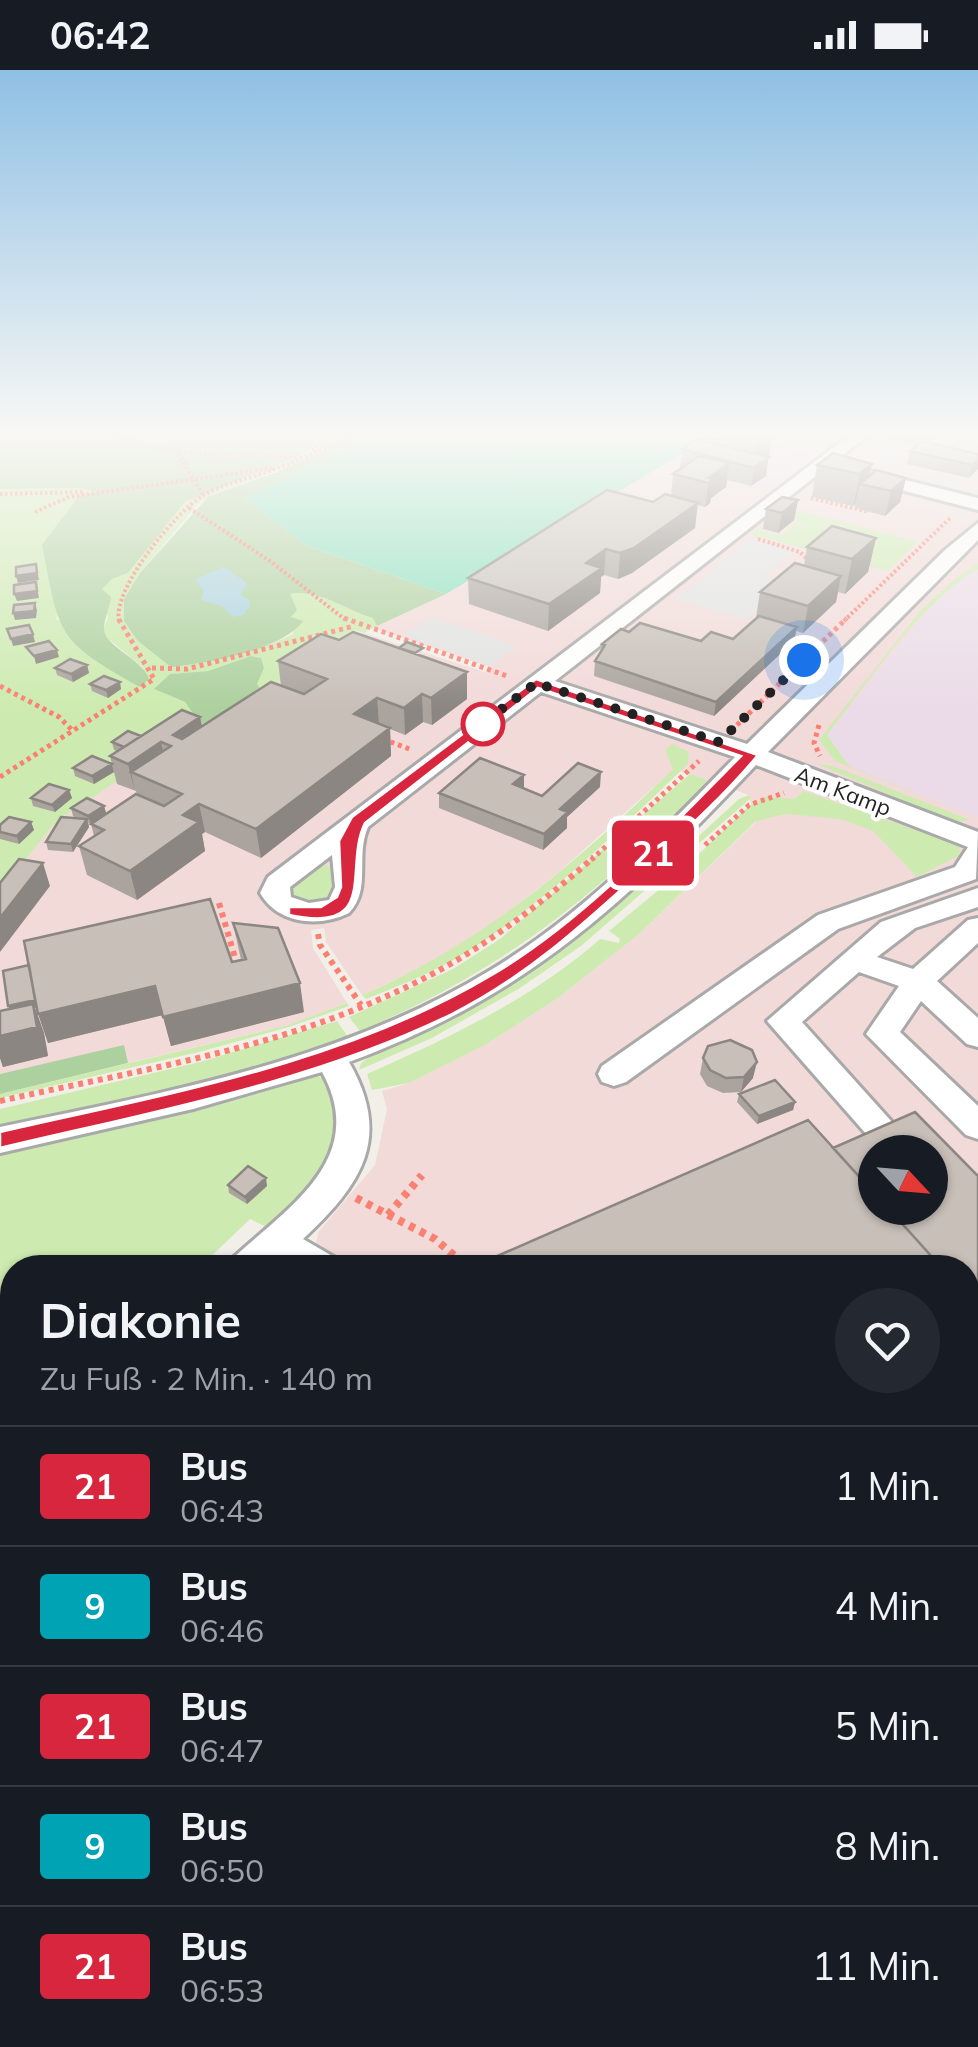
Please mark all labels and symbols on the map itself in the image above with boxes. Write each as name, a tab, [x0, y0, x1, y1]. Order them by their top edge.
your location	[779, 635, 829, 685]
unlabelled marker	[462, 703, 504, 745]
street label: Am Kamp	[791, 760, 895, 822]
line badge: 21	[608, 820, 698, 886]
north arrow	[858, 1135, 948, 1225]

